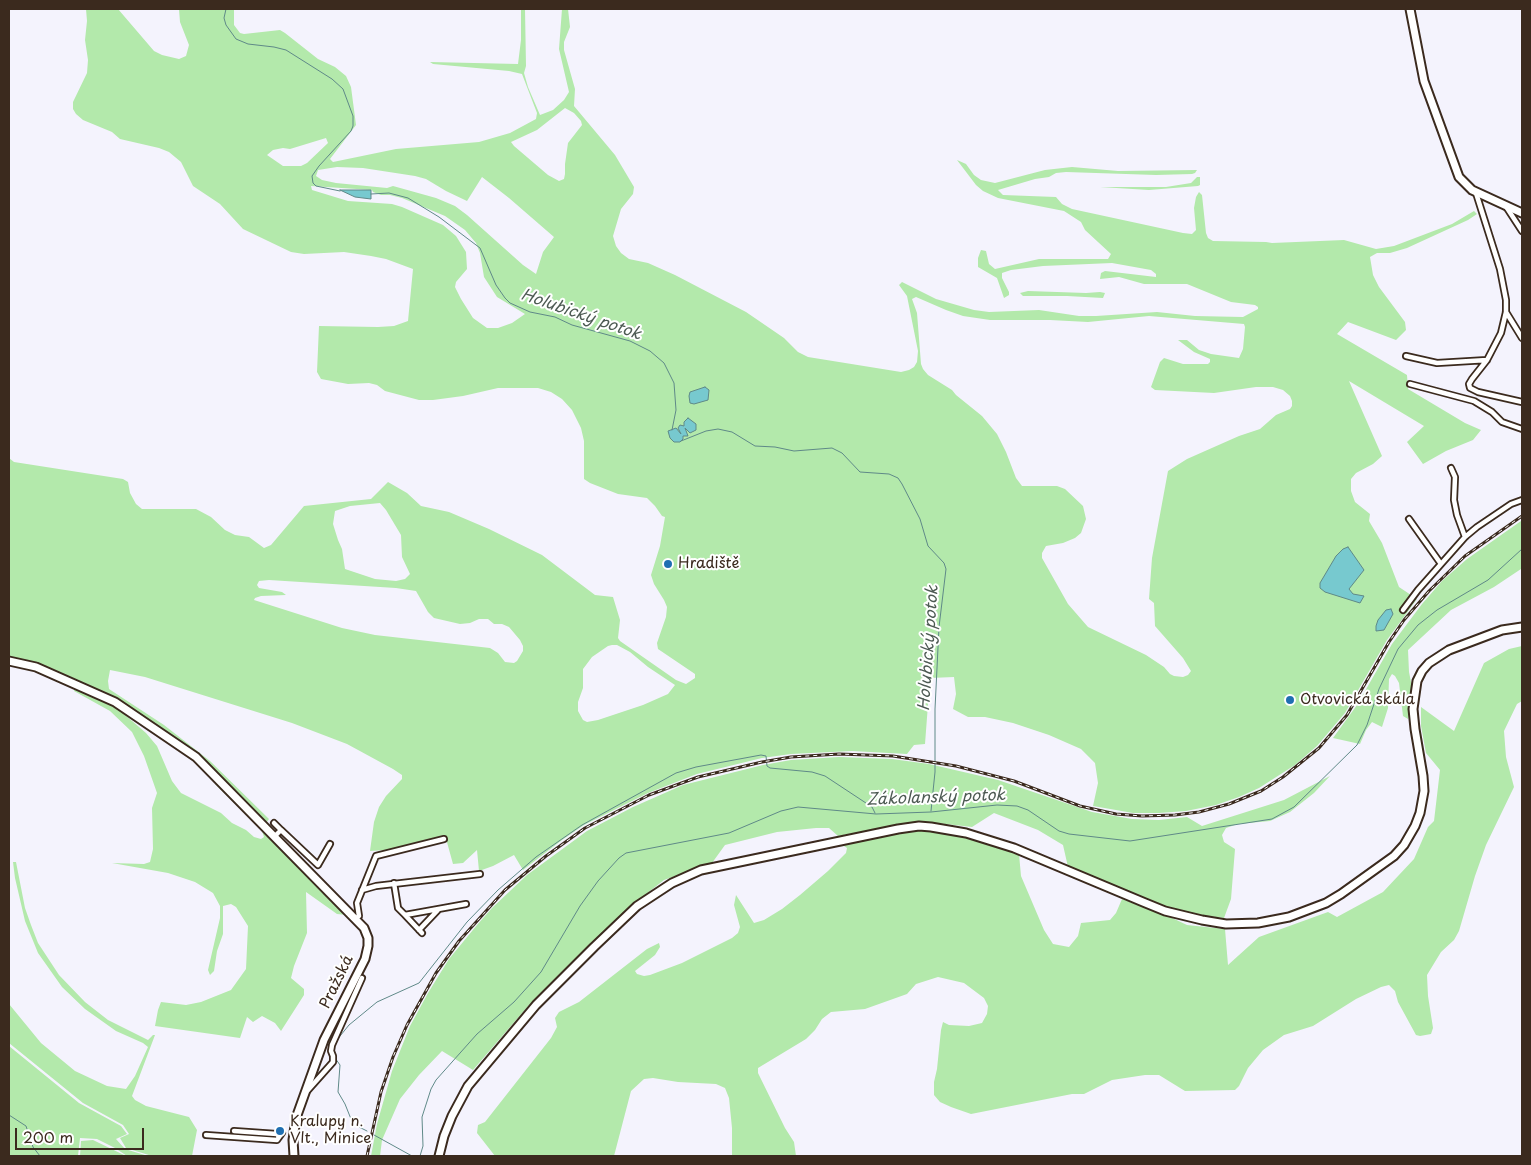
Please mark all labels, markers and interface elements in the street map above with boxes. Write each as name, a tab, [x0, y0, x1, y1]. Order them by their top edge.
water label: Holubický potok	[518, 285, 644, 345]
place label: Hradiště	[678, 555, 739, 573]
marker: Hradiště	[662, 558, 674, 570]
water label: Holubický potok	[915, 584, 943, 712]
place label: Otvovická skála	[1300, 691, 1415, 709]
marker: Otvovická skála	[1284, 694, 1296, 706]
water label: Zákolanský potok	[866, 786, 1006, 810]
street label: Pražská	[316, 952, 358, 1012]
place label: Kralupy n. Vlt., Minice	[290, 1113, 371, 1148]
scale bar	[18, 1118, 146, 1150]
text: 200 m	[23, 1125, 73, 1148]
marker: Kralupy n. Vlt., Minice	[274, 1125, 286, 1137]

